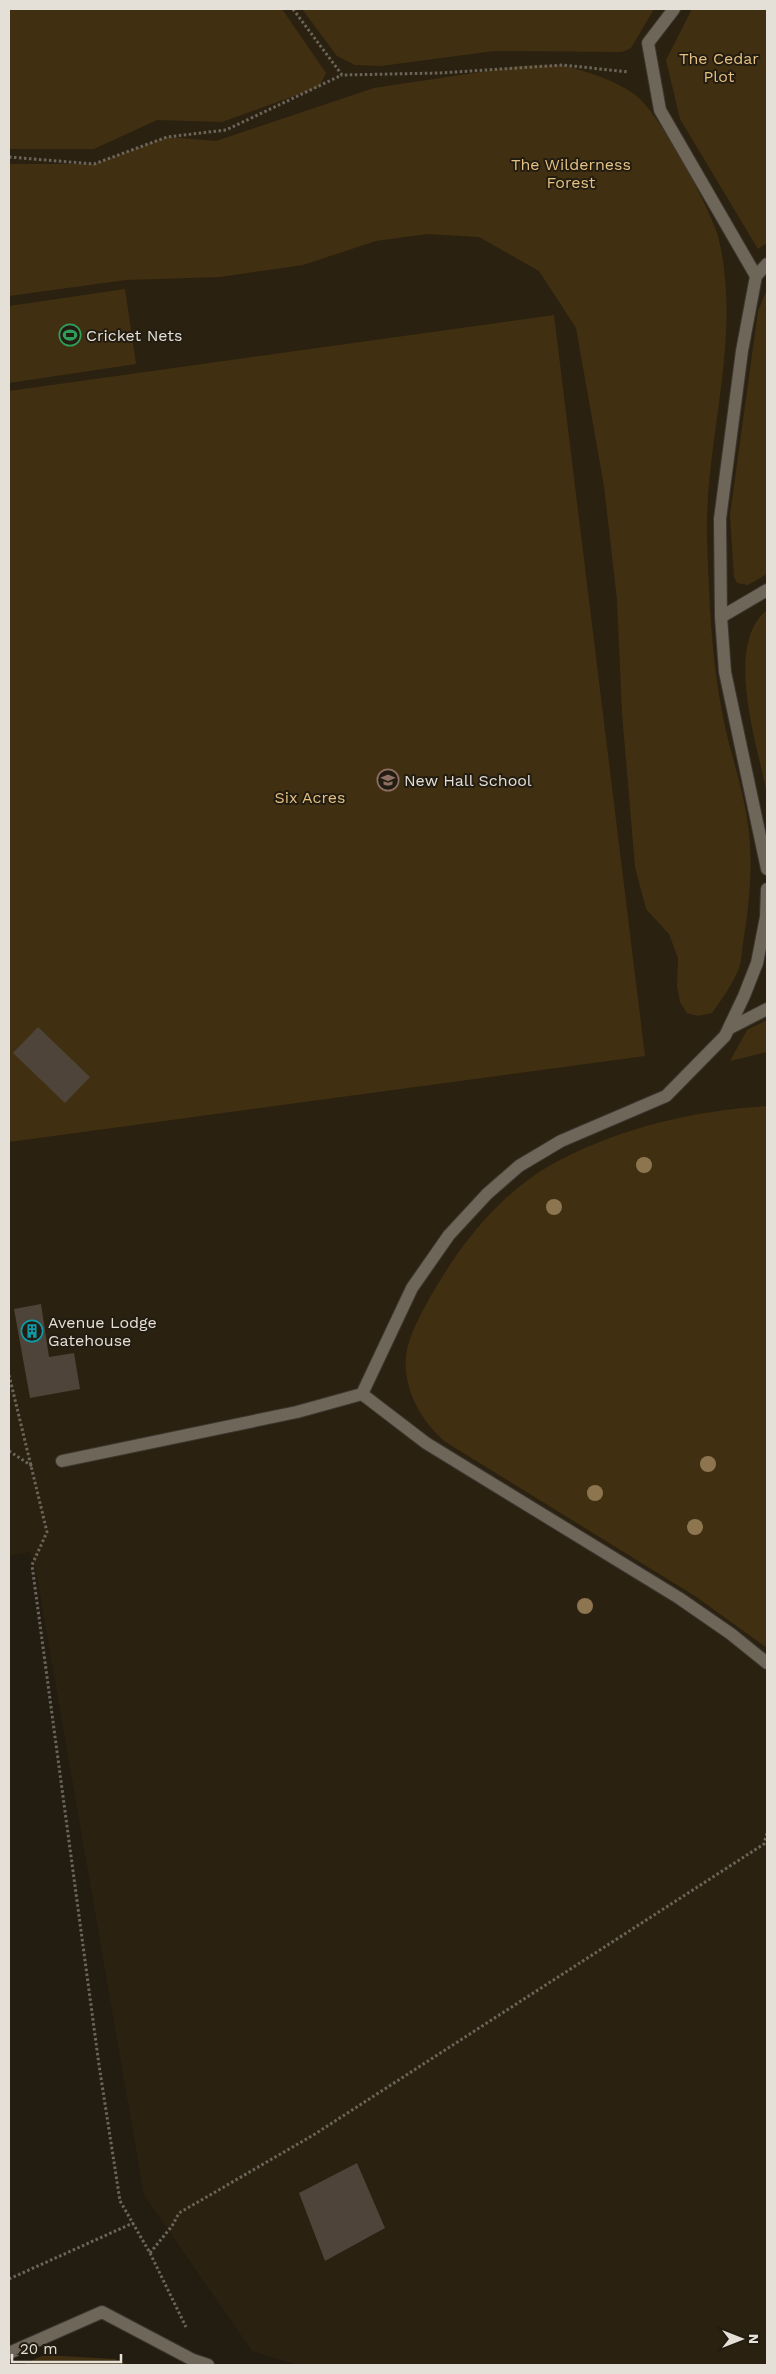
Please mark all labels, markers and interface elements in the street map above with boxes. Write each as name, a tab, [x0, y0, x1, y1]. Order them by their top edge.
park label: The Cedar Plot	[679, 49, 759, 86]
park label: The Wilderness Forest	[511, 155, 631, 192]
sports icon: Cricket Nets	[58, 323, 82, 347]
place label: Cricket Nets	[86, 326, 182, 345]
school or university icon: New Hall School	[376, 768, 400, 792]
place label: New Hall School	[404, 771, 532, 790]
park label: Six Acres	[275, 788, 345, 807]
place label: Avenue Lodge Gatehouse	[48, 1313, 157, 1350]
building icon: Avenue Lodge Gatehouse	[20, 1319, 44, 1343]
north arrow	[716, 2314, 766, 2364]
scale bar	[12, 2332, 121, 2364]
text: N	[746, 2334, 762, 2344]
text: 20 m	[20, 2340, 58, 2358]

